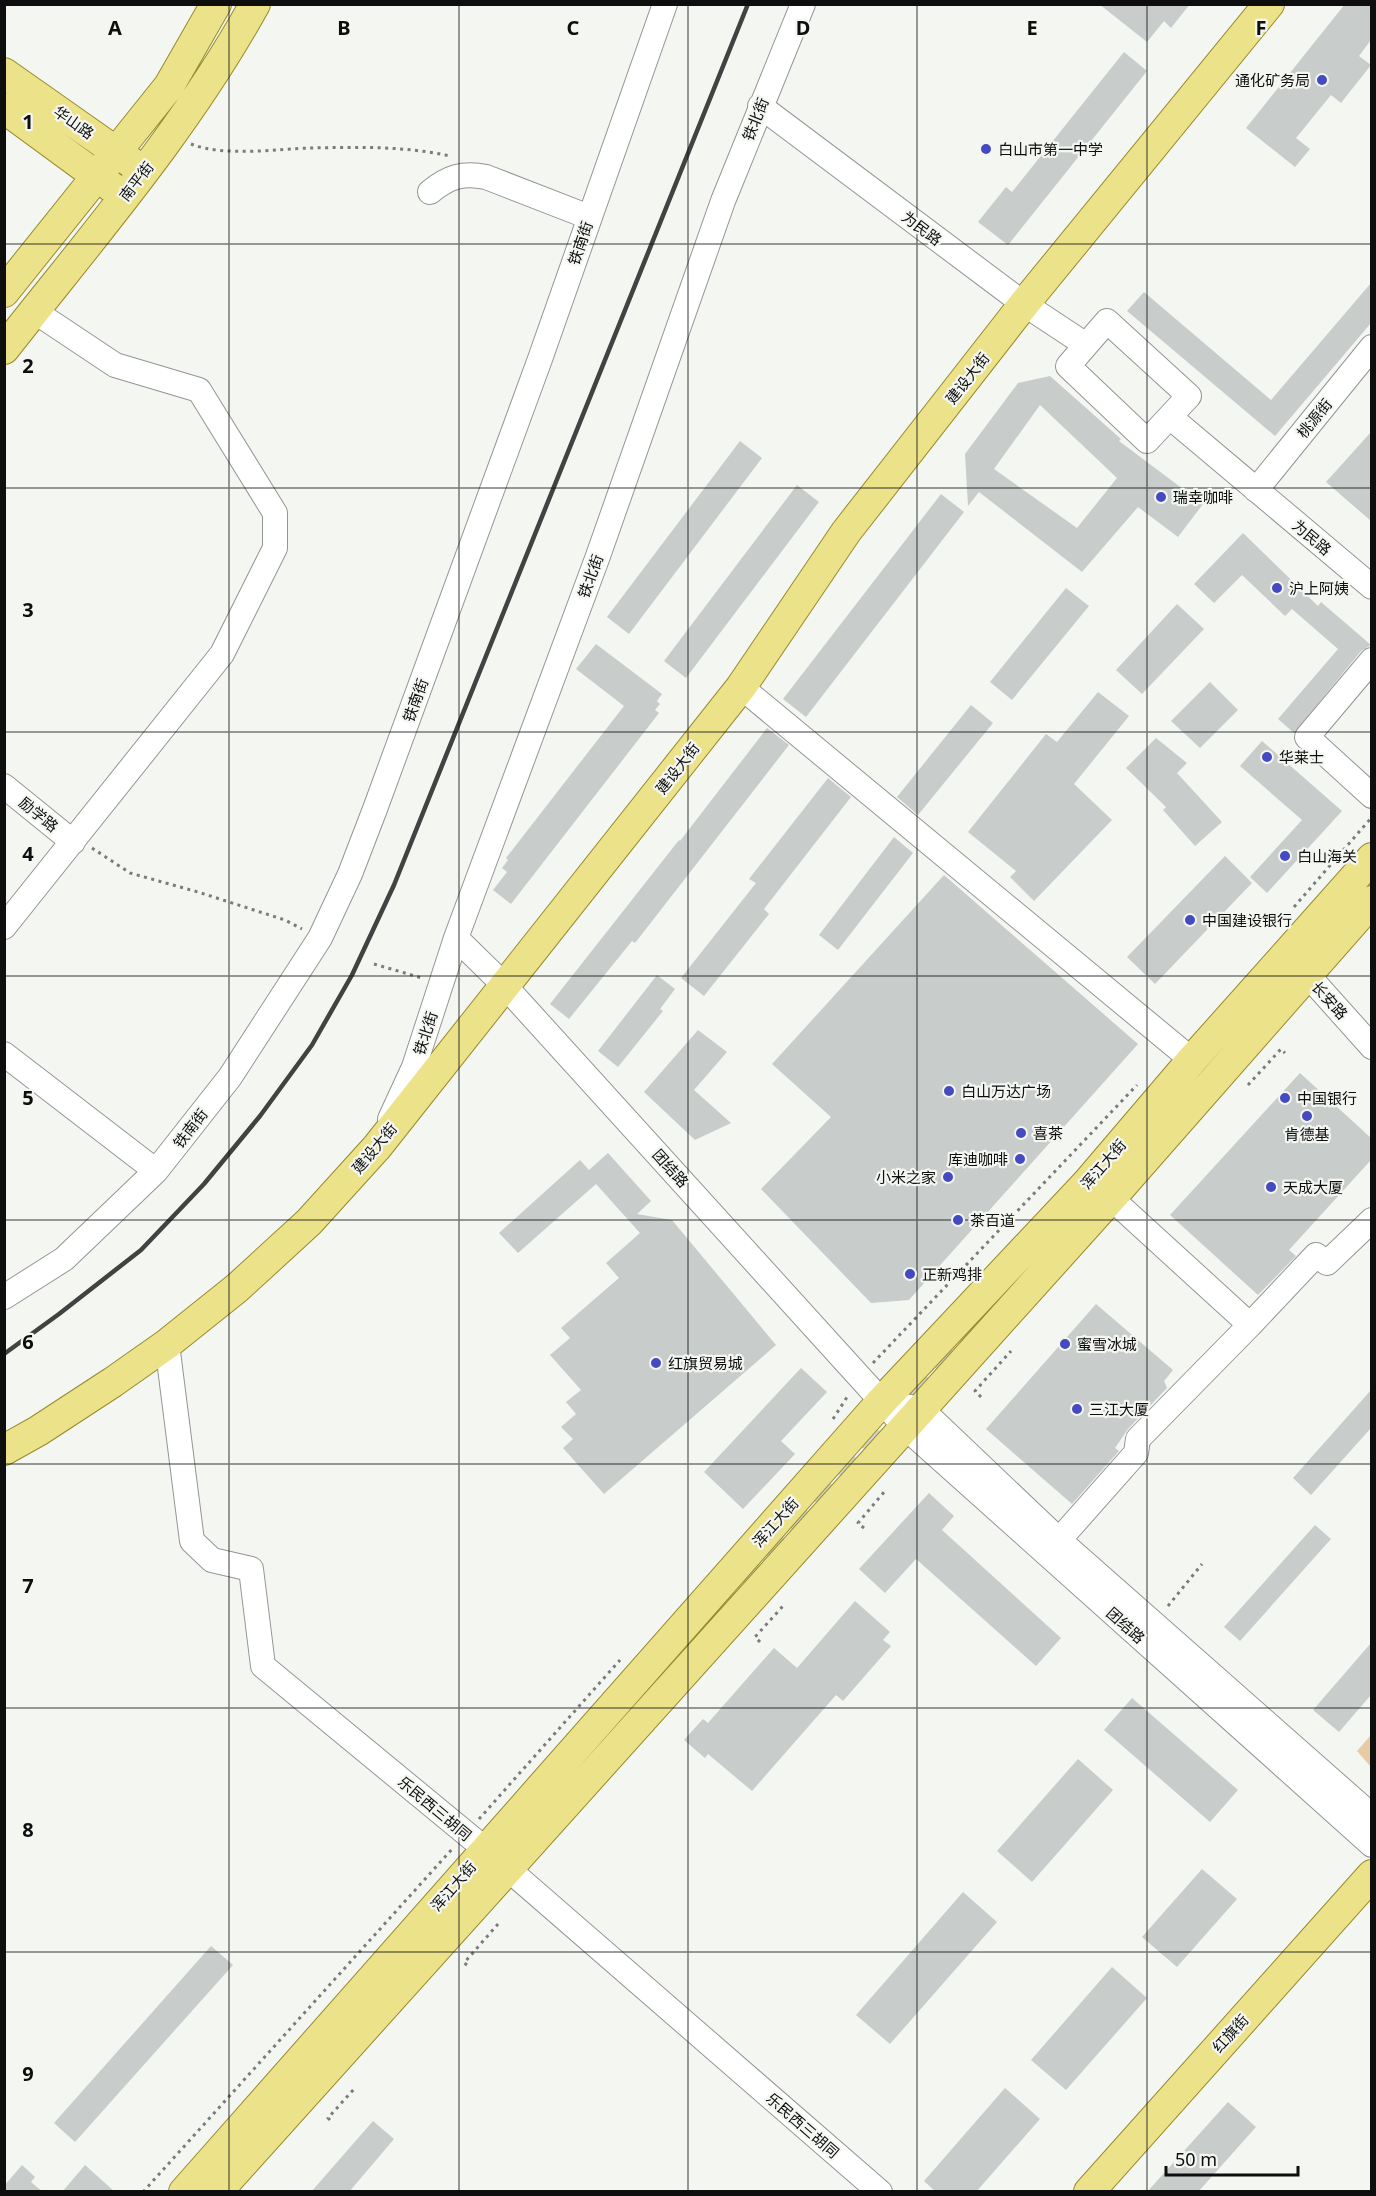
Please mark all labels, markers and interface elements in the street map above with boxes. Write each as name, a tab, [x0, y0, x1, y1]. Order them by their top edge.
text: A	[108, 14, 122, 41]
text: B	[337, 14, 351, 41]
text: C	[567, 14, 580, 41]
text: D	[796, 14, 810, 41]
text: E	[1026, 14, 1038, 41]
text: F	[1256, 14, 1266, 41]
place label: 通化矿务局	[1235, 70, 1310, 90]
marker: 通化矿务局	[1315, 73, 1329, 87]
street label: 铁北街	[737, 94, 773, 144]
street label: 华山路	[50, 101, 98, 143]
text: 1	[22, 108, 34, 135]
place label: 白山市第一中学	[998, 139, 1103, 159]
marker: 白山市第一中学	[979, 142, 993, 156]
street label: 南平街	[114, 157, 158, 205]
street label: 为民路	[898, 206, 946, 250]
street label: 铁南街	[563, 218, 597, 268]
street label: 建设大街	[941, 348, 993, 408]
text: 2	[22, 352, 34, 379]
street label: 桃源街	[1292, 394, 1336, 442]
place label: 瑞幸咖啡	[1173, 487, 1233, 507]
marker: 瑞幸咖啡	[1154, 490, 1168, 504]
street label: 为民路	[1288, 515, 1336, 559]
street label: 铁北街	[573, 551, 607, 601]
place label: 沪上阿姨	[1289, 578, 1349, 598]
marker: 沪上阿姨	[1270, 581, 1284, 595]
text: 3	[22, 596, 34, 623]
street label: 铁南街	[398, 675, 432, 725]
street label: 建设大街	[651, 738, 703, 798]
place label: 华莱士	[1279, 747, 1324, 767]
marker: 华莱士	[1260, 750, 1274, 764]
street label: 励学路	[15, 792, 63, 836]
text: 4	[22, 840, 34, 867]
place label: 白山海关	[1297, 846, 1357, 866]
marker: 白山海关	[1278, 849, 1292, 863]
place label: 中国建设银行	[1202, 910, 1292, 930]
marker: 中国建设银行	[1183, 913, 1197, 927]
street label: 长安路	[1308, 977, 1352, 1023]
street label: 铁北街	[409, 1009, 441, 1057]
place label: 白山万达广场	[961, 1081, 1051, 1101]
text: 5	[22, 1084, 34, 1111]
marker: 白山万达广场	[942, 1084, 956, 1098]
place label: 中国银行	[1297, 1088, 1357, 1108]
marker: 中国银行	[1278, 1091, 1292, 1105]
street label: 铁南街	[168, 1104, 212, 1152]
marker: 肯德基	[1300, 1109, 1314, 1123]
street label: 建设大街	[347, 1119, 401, 1177]
place label: 喜茶	[1033, 1123, 1063, 1143]
place label: 肯德基	[1284, 1124, 1330, 1144]
marker: 喜茶	[1014, 1126, 1028, 1140]
street label: 浑江大街	[1076, 1135, 1130, 1193]
street label: 团结路	[649, 1145, 693, 1191]
place label: 库迪咖啡	[948, 1149, 1008, 1169]
marker: 库迪咖啡	[1013, 1152, 1027, 1166]
place label: 小米之家	[876, 1167, 936, 1187]
marker: 小米之家	[941, 1170, 955, 1184]
place label: 天成大厦	[1283, 1177, 1343, 1197]
marker: 天成大厦	[1264, 1180, 1278, 1194]
place label: 茶百道	[970, 1210, 1015, 1230]
marker: 茶百道	[951, 1213, 965, 1227]
place label: 正新鸡排	[922, 1264, 982, 1284]
marker: 正新鸡排	[903, 1267, 917, 1281]
text: 6	[22, 1328, 34, 1355]
place label: 蜜雪冰城	[1077, 1334, 1137, 1354]
marker: 蜜雪冰城	[1058, 1337, 1072, 1351]
place label: 红旗贸易城	[668, 1353, 743, 1373]
marker: 红旗贸易城	[649, 1356, 663, 1370]
place label: 三江大厦	[1089, 1399, 1149, 1419]
marker: 三江大厦	[1070, 1402, 1084, 1416]
street label: 浑江大街	[747, 1493, 803, 1551]
text: 7	[22, 1572, 34, 1599]
street label: 团结路	[1103, 1603, 1149, 1647]
street label: 乐民西三胡同	[394, 1771, 476, 1845]
text: 8	[22, 1816, 34, 1843]
street label: 浑江大街	[426, 1857, 480, 1915]
street label: 红旗街	[1208, 2010, 1252, 2056]
text: 9	[22, 2060, 34, 2087]
street label: 乐民西三胡同	[762, 2088, 844, 2162]
scale bar	[1166, 2139, 1298, 2177]
text: 50 m	[1175, 2147, 1217, 2171]

